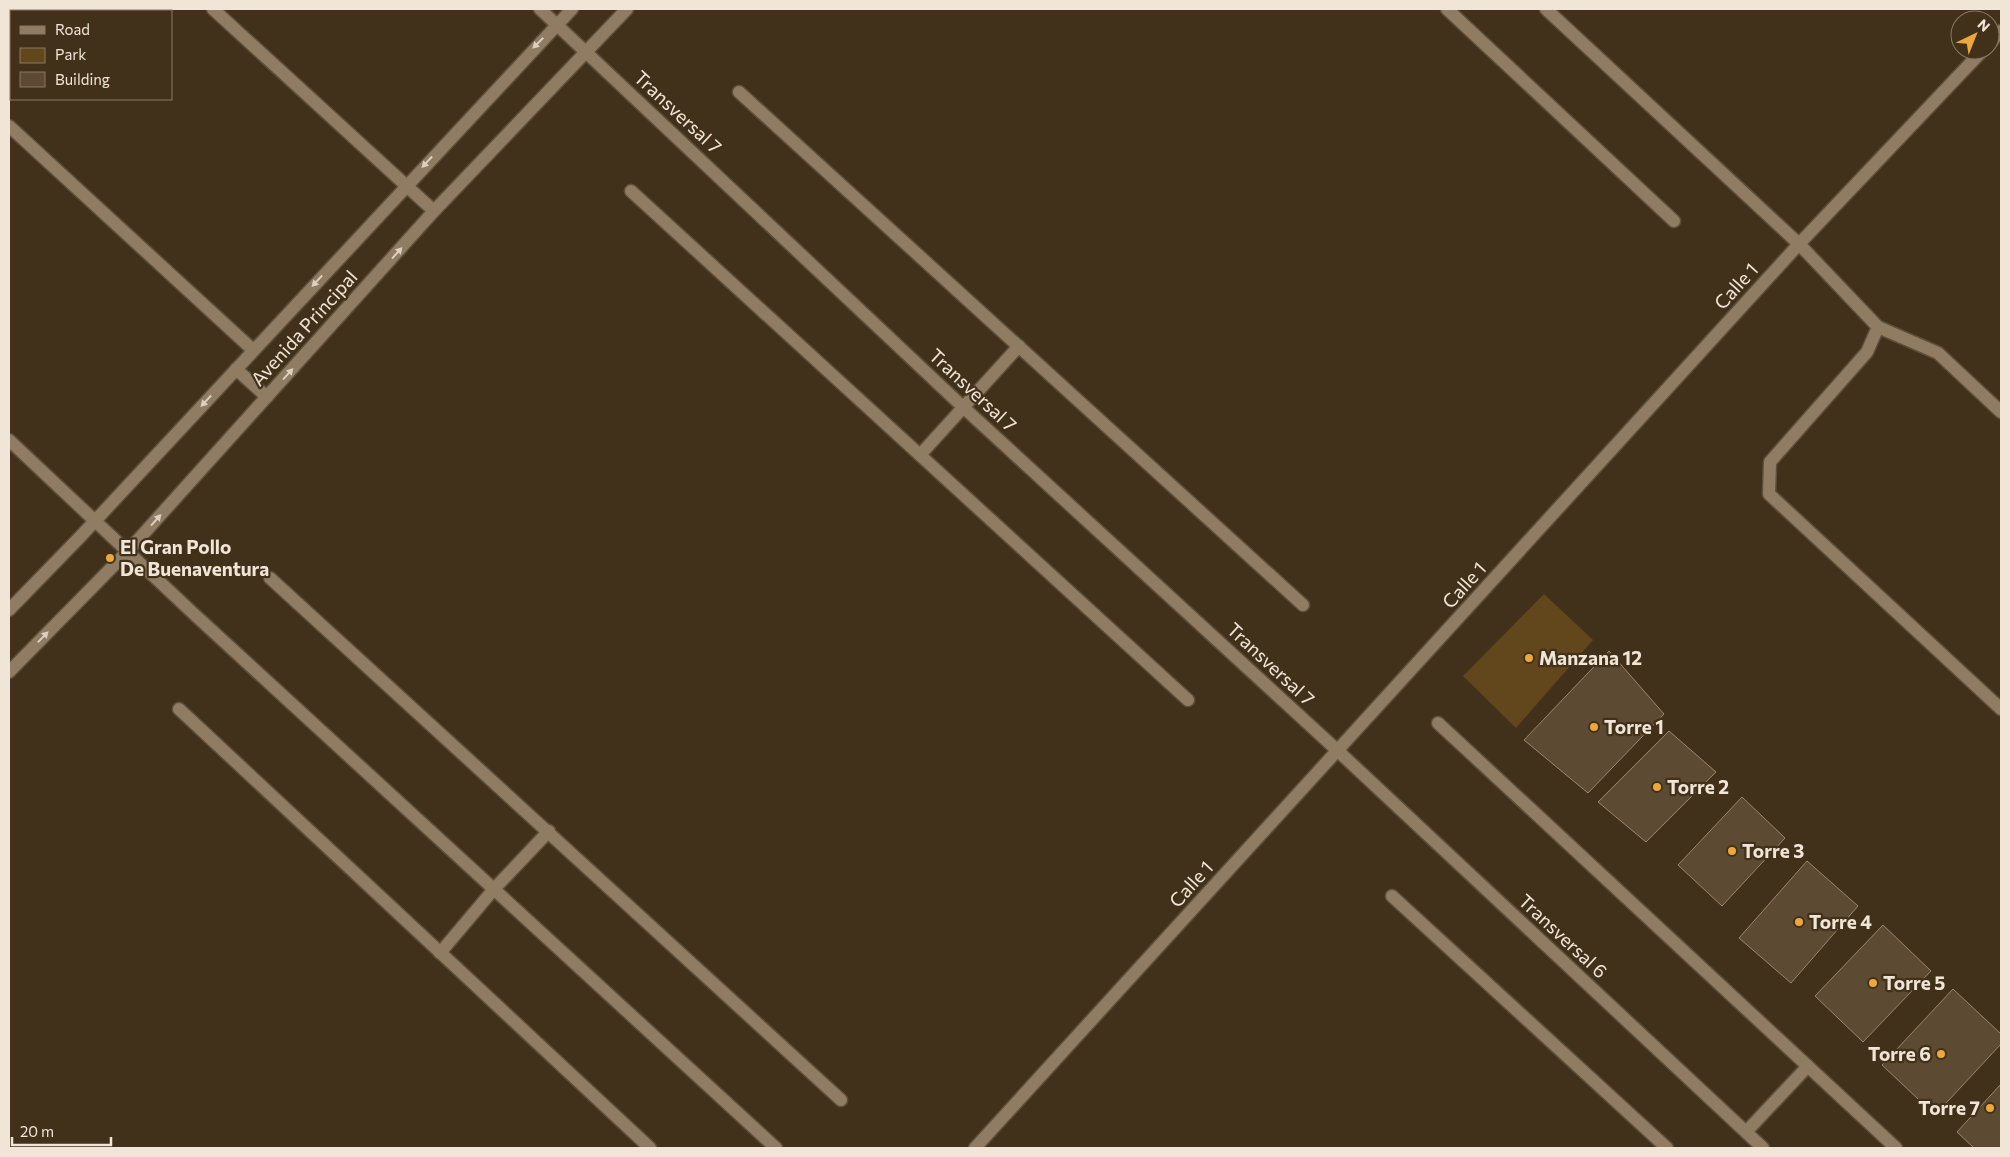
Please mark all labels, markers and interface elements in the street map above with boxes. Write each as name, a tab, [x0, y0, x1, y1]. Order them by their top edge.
legend	[10, 10, 172, 100]
north arrow	[1950, 10, 2000, 60]
text: N	[1975, 15, 1994, 35]
text: Road	[55, 20, 90, 38]
one-way arrow	[532, 37, 544, 49]
text: Park	[55, 45, 86, 63]
street label: Transversal 7	[630, 65, 727, 158]
text: Building	[55, 70, 110, 88]
one-way arrow	[421, 156, 433, 168]
one-way arrow	[391, 248, 403, 260]
street label: Calle 1	[1709, 258, 1762, 314]
street label: Avenida Principal	[246, 265, 362, 390]
one-way arrow	[311, 275, 323, 287]
street label: Transversal 7	[925, 343, 1022, 436]
one-way arrow	[282, 368, 294, 380]
one-way arrow	[200, 394, 212, 406]
one-way arrow	[150, 514, 161, 527]
place label: El Gran Pollo De Buenaventura	[120, 535, 269, 580]
marker: El Gran Pollo De Buenaventura	[104, 552, 116, 564]
street label: Calle 1	[1437, 557, 1490, 613]
street label: Transversal 7	[1223, 617, 1320, 710]
one-way arrow	[37, 632, 49, 644]
place label: Manzana 12	[1539, 646, 1642, 669]
marker: Manzana 12	[1523, 652, 1535, 664]
place label: Torre 1	[1604, 715, 1664, 738]
marker: Torre 1	[1588, 721, 1600, 733]
place label: Torre 2	[1667, 775, 1729, 798]
marker: Torre 2	[1651, 781, 1663, 793]
place label: Torre 3	[1742, 839, 1804, 862]
marker: Torre 3	[1726, 845, 1738, 857]
street label: Calle 1	[1164, 856, 1217, 912]
street label: Transversal 6	[1514, 889, 1612, 982]
place label: Torre 4	[1809, 910, 1872, 933]
marker: Torre 4	[1793, 916, 1805, 928]
place label: Torre 5	[1883, 971, 1945, 994]
marker: Torre 5	[1867, 977, 1879, 989]
place label: Torre 6	[1868, 1042, 1931, 1065]
marker: Torre 6	[1935, 1048, 1947, 1060]
place label: Torre 7	[1918, 1096, 1980, 1119]
marker: Torre 7	[1984, 1102, 1996, 1114]
scale bar	[12, 1114, 111, 1146]
text: 20 m	[20, 1122, 54, 1140]

